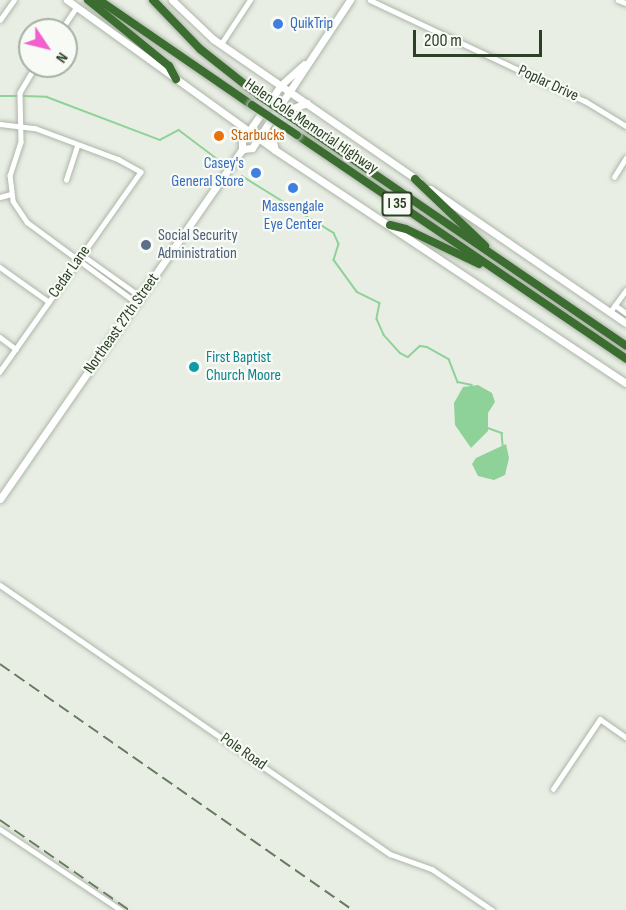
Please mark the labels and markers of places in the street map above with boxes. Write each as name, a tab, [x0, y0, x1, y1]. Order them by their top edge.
place label: QuikTrip	[290, 14, 333, 34]
marker: QuikTrip	[271, 17, 285, 31]
place label: Starbucks	[231, 126, 285, 146]
marker: Starbucks	[212, 129, 226, 143]
place label: Casey's General Store	[171, 154, 244, 192]
marker: Casey's General Store	[249, 166, 263, 180]
marker: Massengale Eye Center	[286, 181, 300, 195]
place label: Massengale Eye Center	[262, 197, 324, 235]
place label: Social Security Administration	[158, 226, 238, 264]
marker: Social Security Administration	[139, 238, 153, 252]
place label: First Baptist Church Moore	[206, 348, 281, 386]
marker: First Baptist Church Moore	[187, 360, 201, 374]

